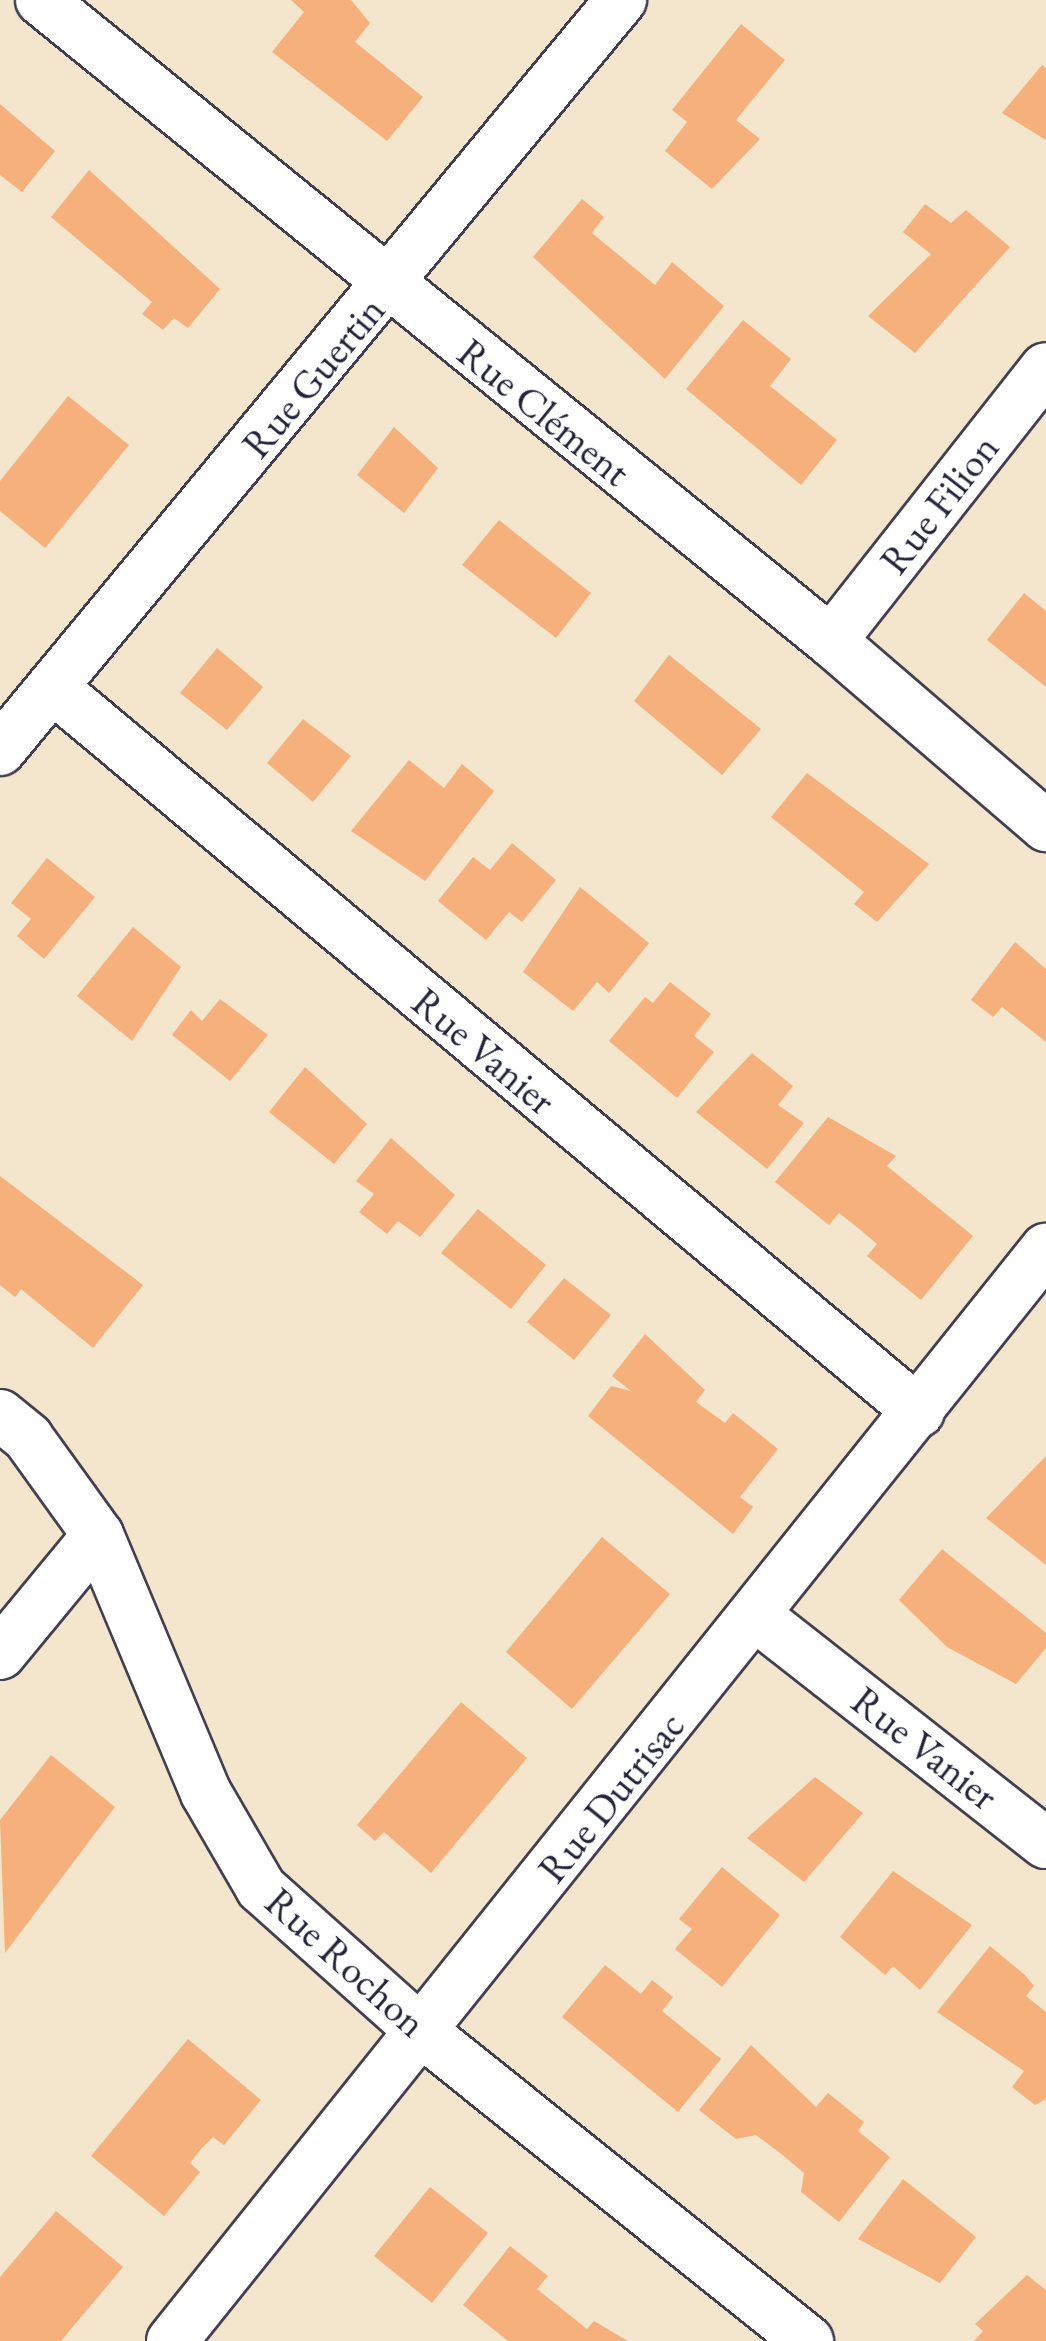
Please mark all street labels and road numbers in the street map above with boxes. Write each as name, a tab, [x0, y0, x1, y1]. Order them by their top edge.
street label: Rue Guertin	[232, 287, 394, 467]
street label: Rue Clément	[448, 328, 640, 496]
street label: Rue Filion	[870, 425, 1008, 583]
street label: Rue Vanier	[403, 977, 565, 1125]
street label: Rue Vanier	[842, 1676, 1008, 1820]
street label: Rue Dutrisac	[528, 1702, 694, 1892]
street label: Rue Rochon	[256, 1877, 436, 2047]

